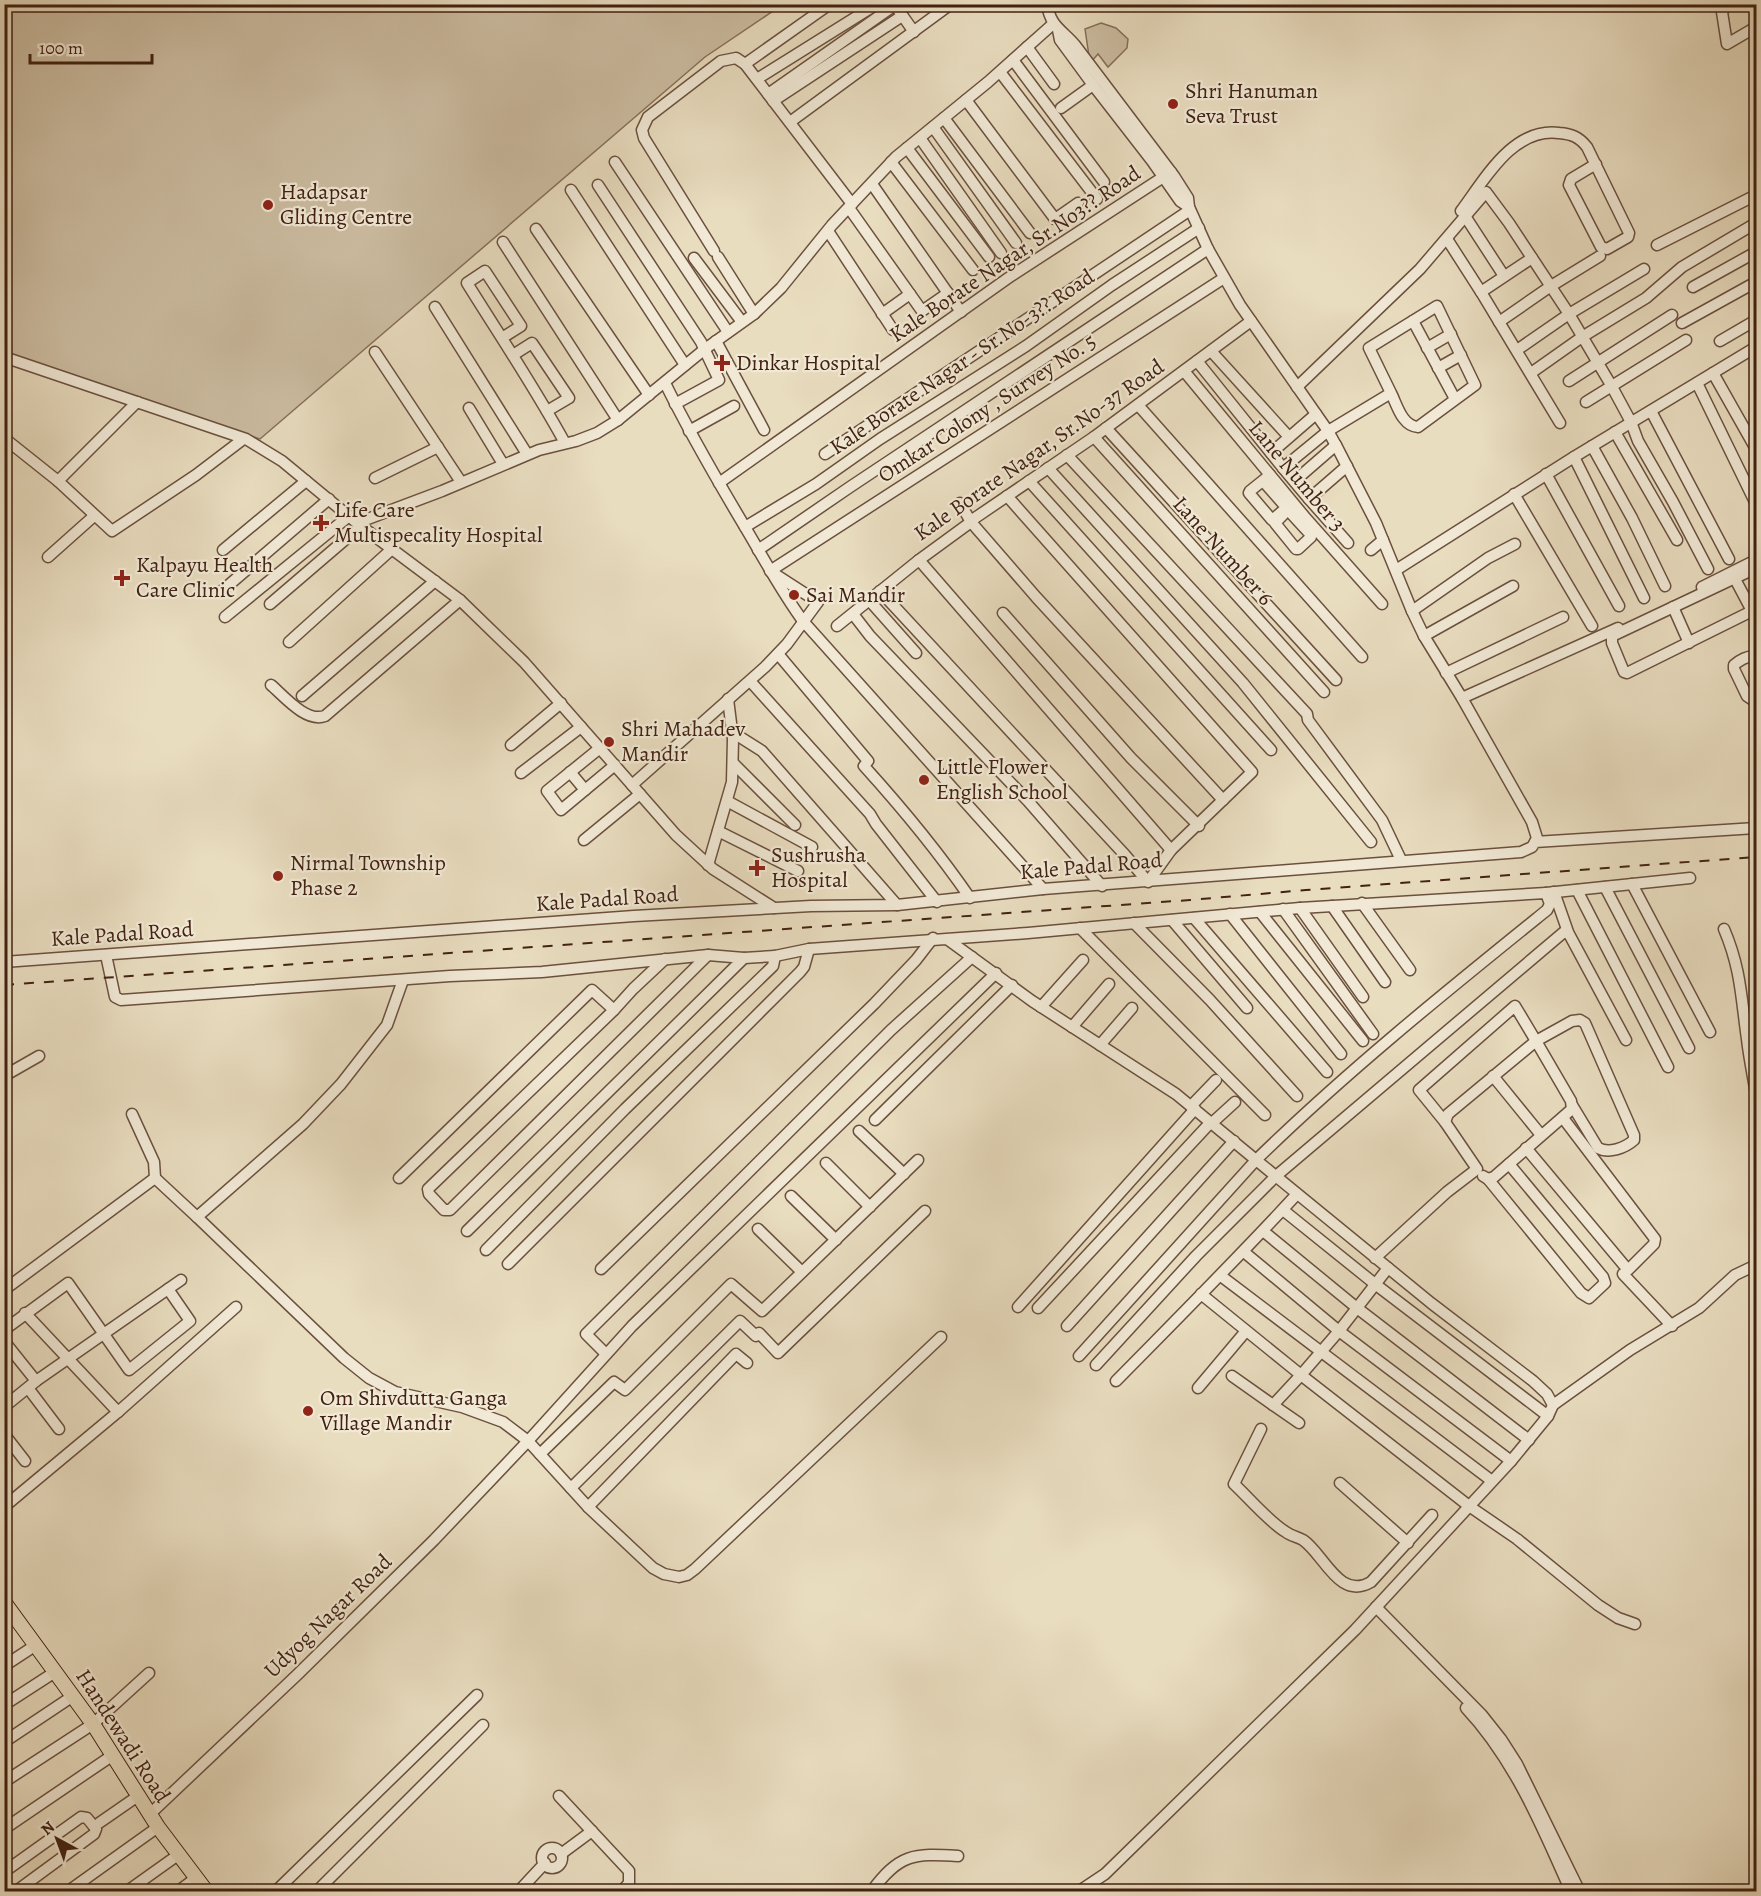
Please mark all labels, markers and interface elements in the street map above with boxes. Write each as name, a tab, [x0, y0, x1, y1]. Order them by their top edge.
scale bar	[30, 27, 152, 65]
text: 100 m	[39, 36, 83, 60]
place label: Shri Hanuman Seva Trust	[1185, 76, 1318, 131]
marker: Shri Hanuman Seva Trust	[1166, 97, 1180, 111]
street label: Kale Borate Nagar, Sr.No3?? Road	[883, 158, 1147, 350]
place label: Hadapsar Gliding Centre	[280, 177, 412, 232]
marker: Hadapsar Gliding Centre	[261, 198, 275, 212]
street label: Kale Borate Nagar - Sr.No-3?? Road	[824, 262, 1100, 462]
street label: Omkar Colony , Survey No. 5	[872, 326, 1102, 490]
place label: Dinkar Hospital	[736, 348, 880, 378]
street label: Kale Borate Nagar, Sr.No-37 Road	[908, 352, 1170, 548]
marker: Dinkar Hospital	[713, 354, 731, 372]
street label: Lane Number 3	[1242, 414, 1352, 538]
street label: Lane Number 6	[1166, 490, 1280, 612]
place label: Life Care Multispecality Hospital	[334, 495, 542, 550]
marker: Life Care Multispecality Hospital	[312, 514, 330, 532]
place label: Kalpayu Health Care Clinic	[136, 550, 274, 605]
marker: Kalpayu Health Care Clinic	[113, 569, 131, 587]
place label: Sai Mandir	[806, 580, 905, 610]
marker: Sai Mandir	[787, 588, 801, 602]
place label: Shri Mahadev Mandir	[621, 714, 746, 769]
marker: Shri Mahadev Mandir	[602, 735, 616, 749]
place label: Little Flower English School	[936, 752, 1068, 807]
marker: Little Flower English School	[917, 773, 931, 787]
place label: Sushrusha Hospital	[771, 840, 867, 895]
street label: Kale Padal Road	[1018, 845, 1164, 887]
place label: Nirmal Township Phase 2	[290, 848, 446, 903]
marker: Sushrusha Hospital	[748, 859, 766, 877]
marker: Nirmal Township Phase 2	[271, 869, 285, 883]
street label: Kale Padal Road	[535, 879, 680, 919]
street label: Kale Padal Road	[50, 914, 195, 954]
place label: Om Shivdutta Ganga Village Mandir	[319, 1383, 508, 1438]
marker: Om Shivdutta Ganga Village Mandir	[301, 1404, 315, 1418]
street label: Udyog Nagar Road	[257, 1547, 399, 1685]
street label: Handewadi Road	[69, 1663, 178, 1809]
north arrow	[27, 1809, 87, 1869]
text: N	[36, 1816, 60, 1841]

